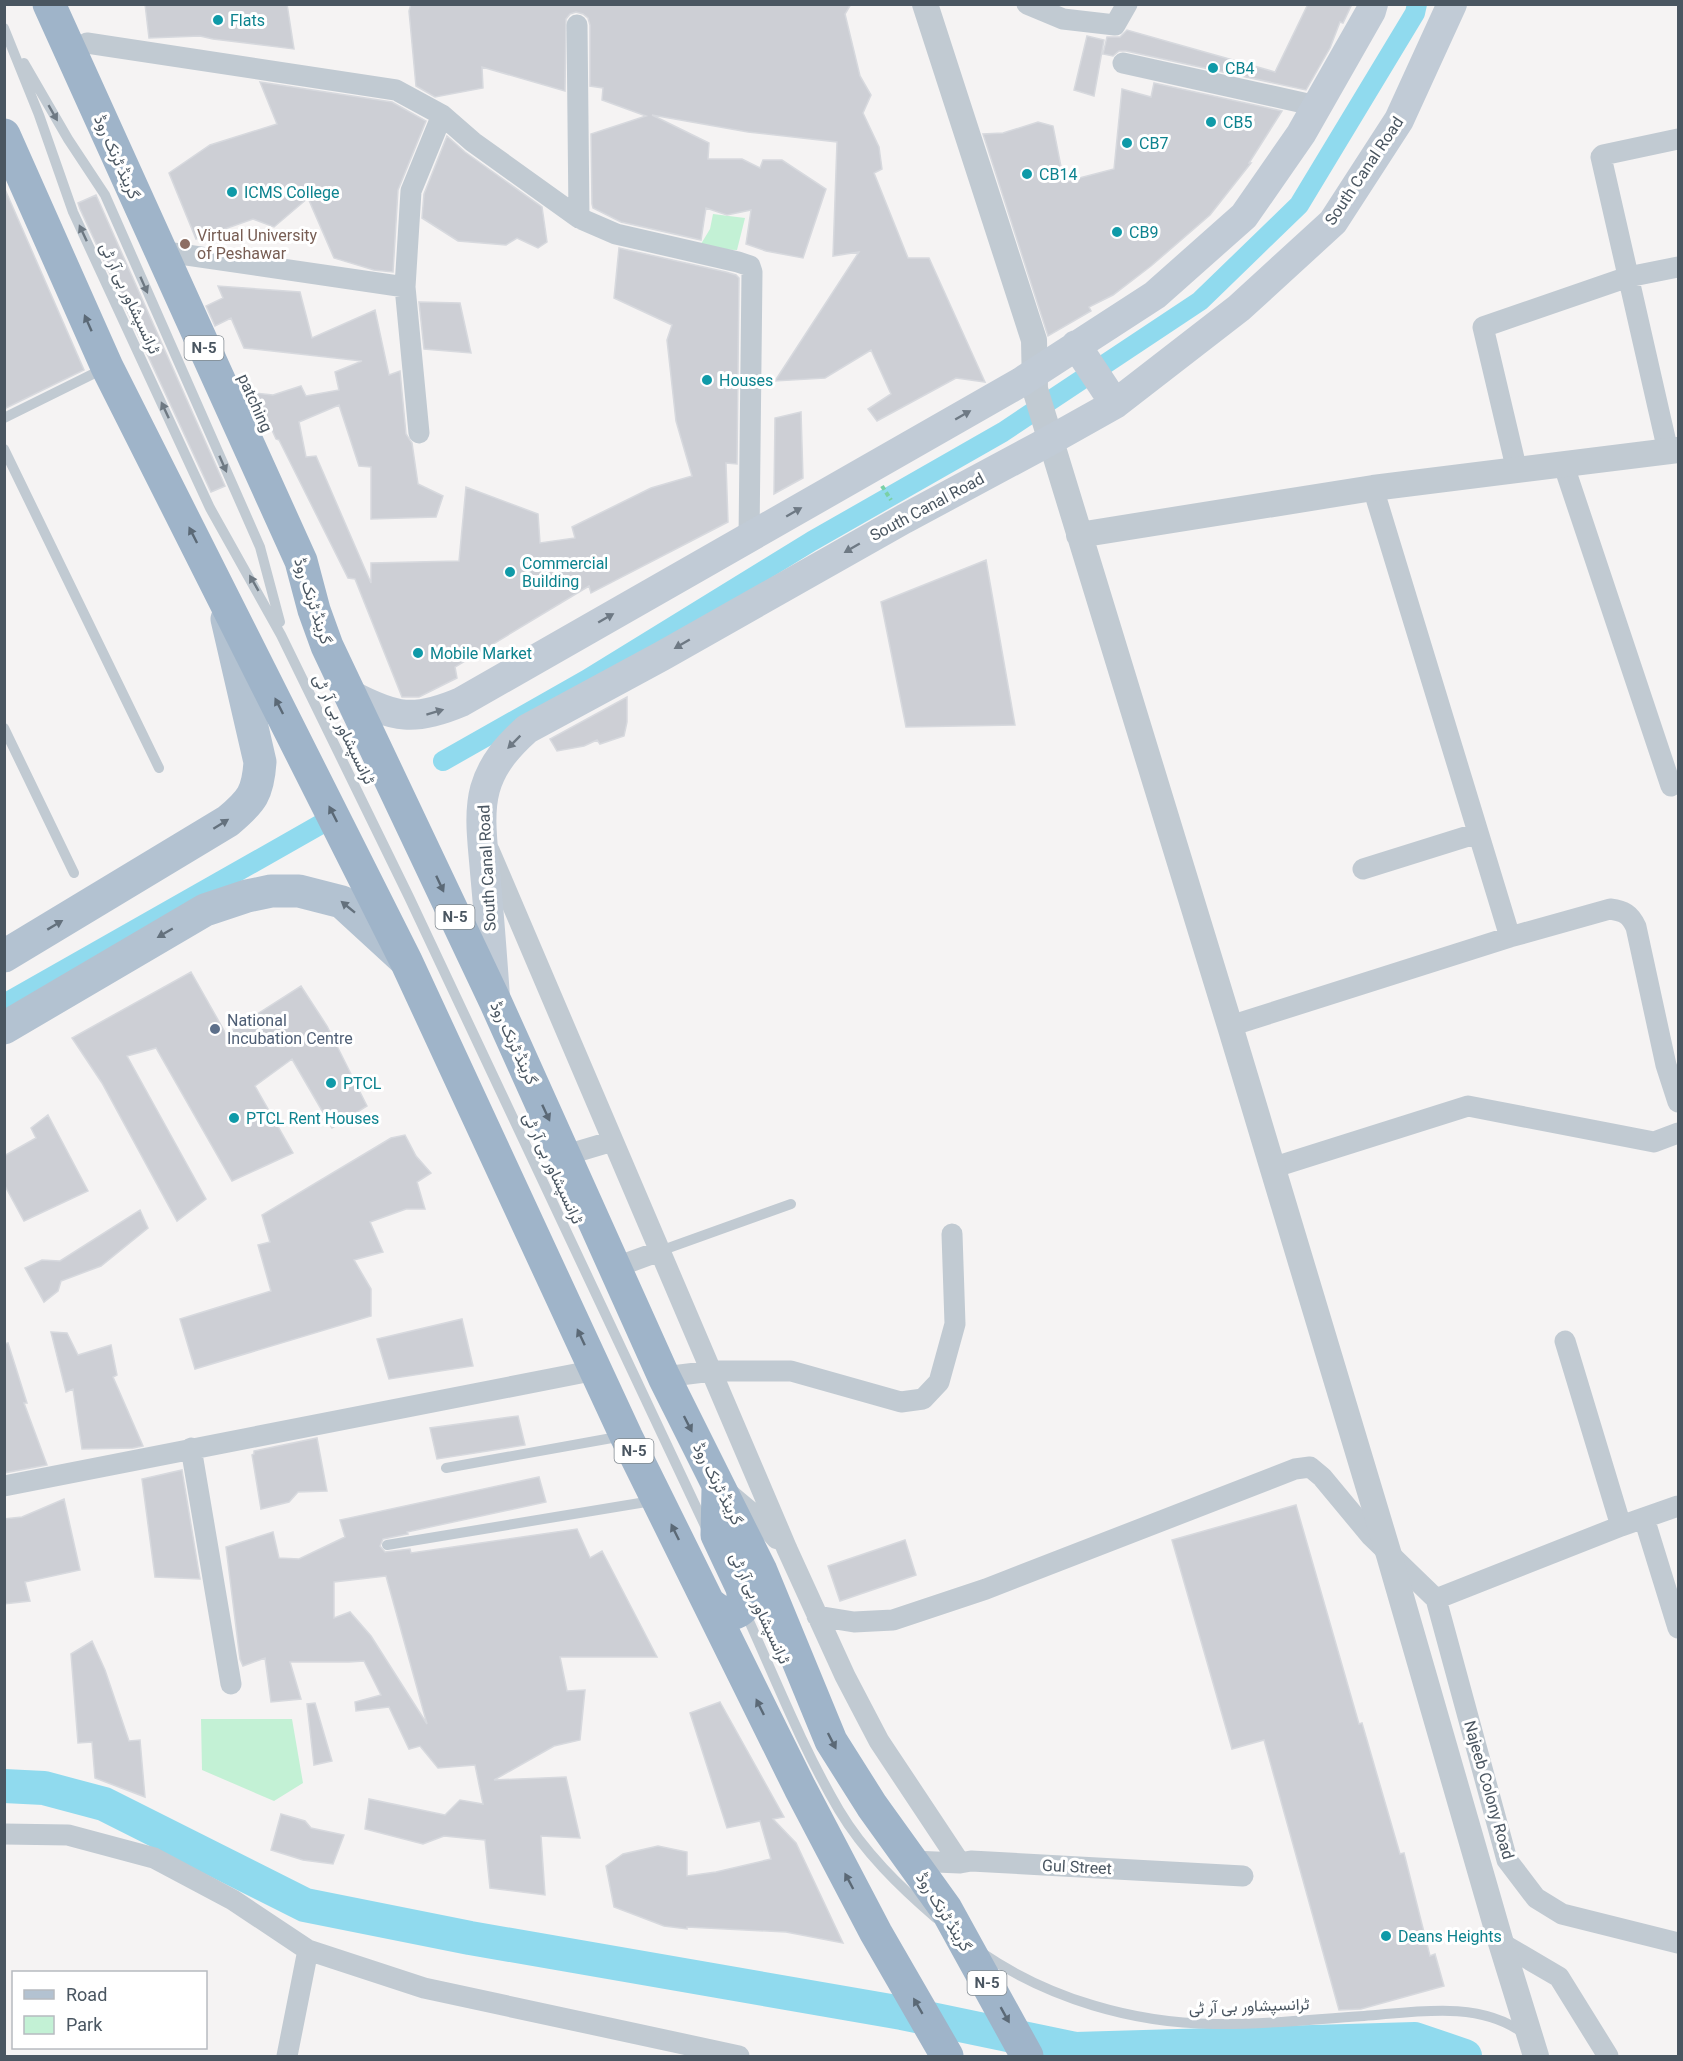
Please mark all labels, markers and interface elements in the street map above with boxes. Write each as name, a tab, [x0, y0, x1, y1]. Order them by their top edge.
place label: Flats	[230, 11, 265, 30]
marker: Flats	[211, 13, 225, 27]
place label: CB4	[1225, 59, 1254, 78]
marker: CB4	[1206, 61, 1220, 75]
one-way arrow	[48, 105, 58, 122]
street label: گرینڈ ٹرنک روڈ	[89, 112, 144, 202]
place label: CB5	[1223, 113, 1252, 132]
street label: South Canal Road	[1321, 113, 1407, 229]
marker: CB5	[1204, 115, 1218, 129]
place label: CB7	[1139, 134, 1168, 153]
marker: CB7	[1120, 136, 1134, 150]
place label: CB14	[1039, 165, 1077, 184]
marker: CB14	[1020, 167, 1034, 181]
place label: ICMS College	[244, 183, 339, 202]
marker: ICMS College	[225, 185, 239, 199]
one-way arrow	[78, 223, 88, 241]
place label: CB9	[1129, 223, 1158, 242]
marker: CB9	[1110, 225, 1124, 239]
place label: Virtual University of Peshawar	[197, 226, 318, 263]
marker: Virtual University of Peshawar	[178, 237, 192, 251]
street label: ٹرانسپشاور بی آر ٹی	[94, 239, 164, 358]
one-way arrow	[140, 277, 149, 294]
one-way arrow	[83, 314, 92, 332]
road number: N-5	[184, 336, 224, 360]
street label: patching	[234, 371, 276, 435]
place label: Houses	[719, 371, 773, 390]
marker: Houses	[700, 373, 714, 387]
one-way arrow	[160, 401, 169, 418]
one-way arrow	[955, 410, 972, 420]
one-way arrow	[219, 455, 228, 472]
street label: South Canal Road	[867, 469, 987, 545]
one-way arrow	[786, 507, 803, 517]
one-way arrow	[188, 527, 198, 544]
one-way arrow	[843, 543, 860, 553]
place label: Commercial Building	[522, 554, 608, 591]
street label: گرینڈ ٹرنک روڈ	[289, 555, 336, 647]
marker: Commercial Building	[503, 565, 517, 579]
one-way arrow	[249, 574, 259, 591]
one-way arrow	[598, 613, 614, 624]
one-way arrow	[674, 639, 690, 650]
place label: Mobile Market	[430, 644, 532, 663]
marker: Mobile Market	[411, 646, 425, 660]
street label: ٹرانسپشاور بی آر ٹی	[307, 671, 379, 788]
one-way arrow	[274, 697, 284, 715]
one-way arrow	[427, 707, 445, 716]
one-way arrow	[507, 734, 521, 748]
street label: South Canal Road	[474, 804, 500, 932]
one-way arrow	[328, 806, 338, 823]
one-way arrow	[213, 819, 230, 830]
one-way arrow	[435, 876, 444, 893]
one-way arrow	[340, 901, 356, 914]
road number: N-5	[436, 905, 474, 929]
one-way arrow	[47, 920, 63, 931]
one-way arrow	[157, 928, 173, 939]
street label: گرینڈ ٹرنک روڈ	[486, 998, 542, 1088]
place label: National Incubation Centre	[227, 1011, 353, 1048]
marker: National Incubation Centre	[208, 1022, 222, 1036]
place label: PTCL	[343, 1074, 382, 1093]
marker: PTCL	[324, 1076, 338, 1090]
one-way arrow	[542, 1105, 551, 1122]
place label: PTCL Rent Houses	[246, 1109, 379, 1128]
street label: ٹرانسپشاور بی آر ٹی	[517, 1109, 587, 1228]
marker: PTCL Rent Houses	[227, 1111, 241, 1125]
one-way arrow	[577, 1329, 586, 1346]
one-way arrow	[684, 1416, 693, 1433]
road number: N-5	[614, 1439, 654, 1463]
street label: گرینڈ ٹرنک روڈ	[688, 1440, 747, 1529]
one-way arrow	[670, 1524, 679, 1541]
street label: ٹرانسپشاور بی آر ٹی	[724, 1549, 794, 1668]
one-way arrow	[756, 1699, 765, 1716]
street label: Najeeb Colony Road	[1460, 1718, 1518, 1862]
one-way arrow	[827, 1732, 837, 1749]
street label: Gul Street	[1042, 1856, 1112, 1878]
street label: گرینڈ ٹرنک روڈ	[911, 1869, 976, 1956]
one-way arrow	[844, 1872, 854, 1889]
place label: Deans Heights	[1398, 1927, 1502, 1946]
marker: Deans Heights	[1379, 1929, 1393, 1943]
legend	[12, 1971, 207, 2049]
road number: N-5	[968, 1971, 1006, 1995]
text: Road	[66, 1984, 107, 2005]
street label: ٹرانسپشاور بی آر ٹی	[1188, 1994, 1310, 2020]
one-way arrow	[913, 1997, 923, 2014]
one-way arrow	[1000, 2007, 1010, 2024]
text: Park	[66, 2014, 103, 2035]

